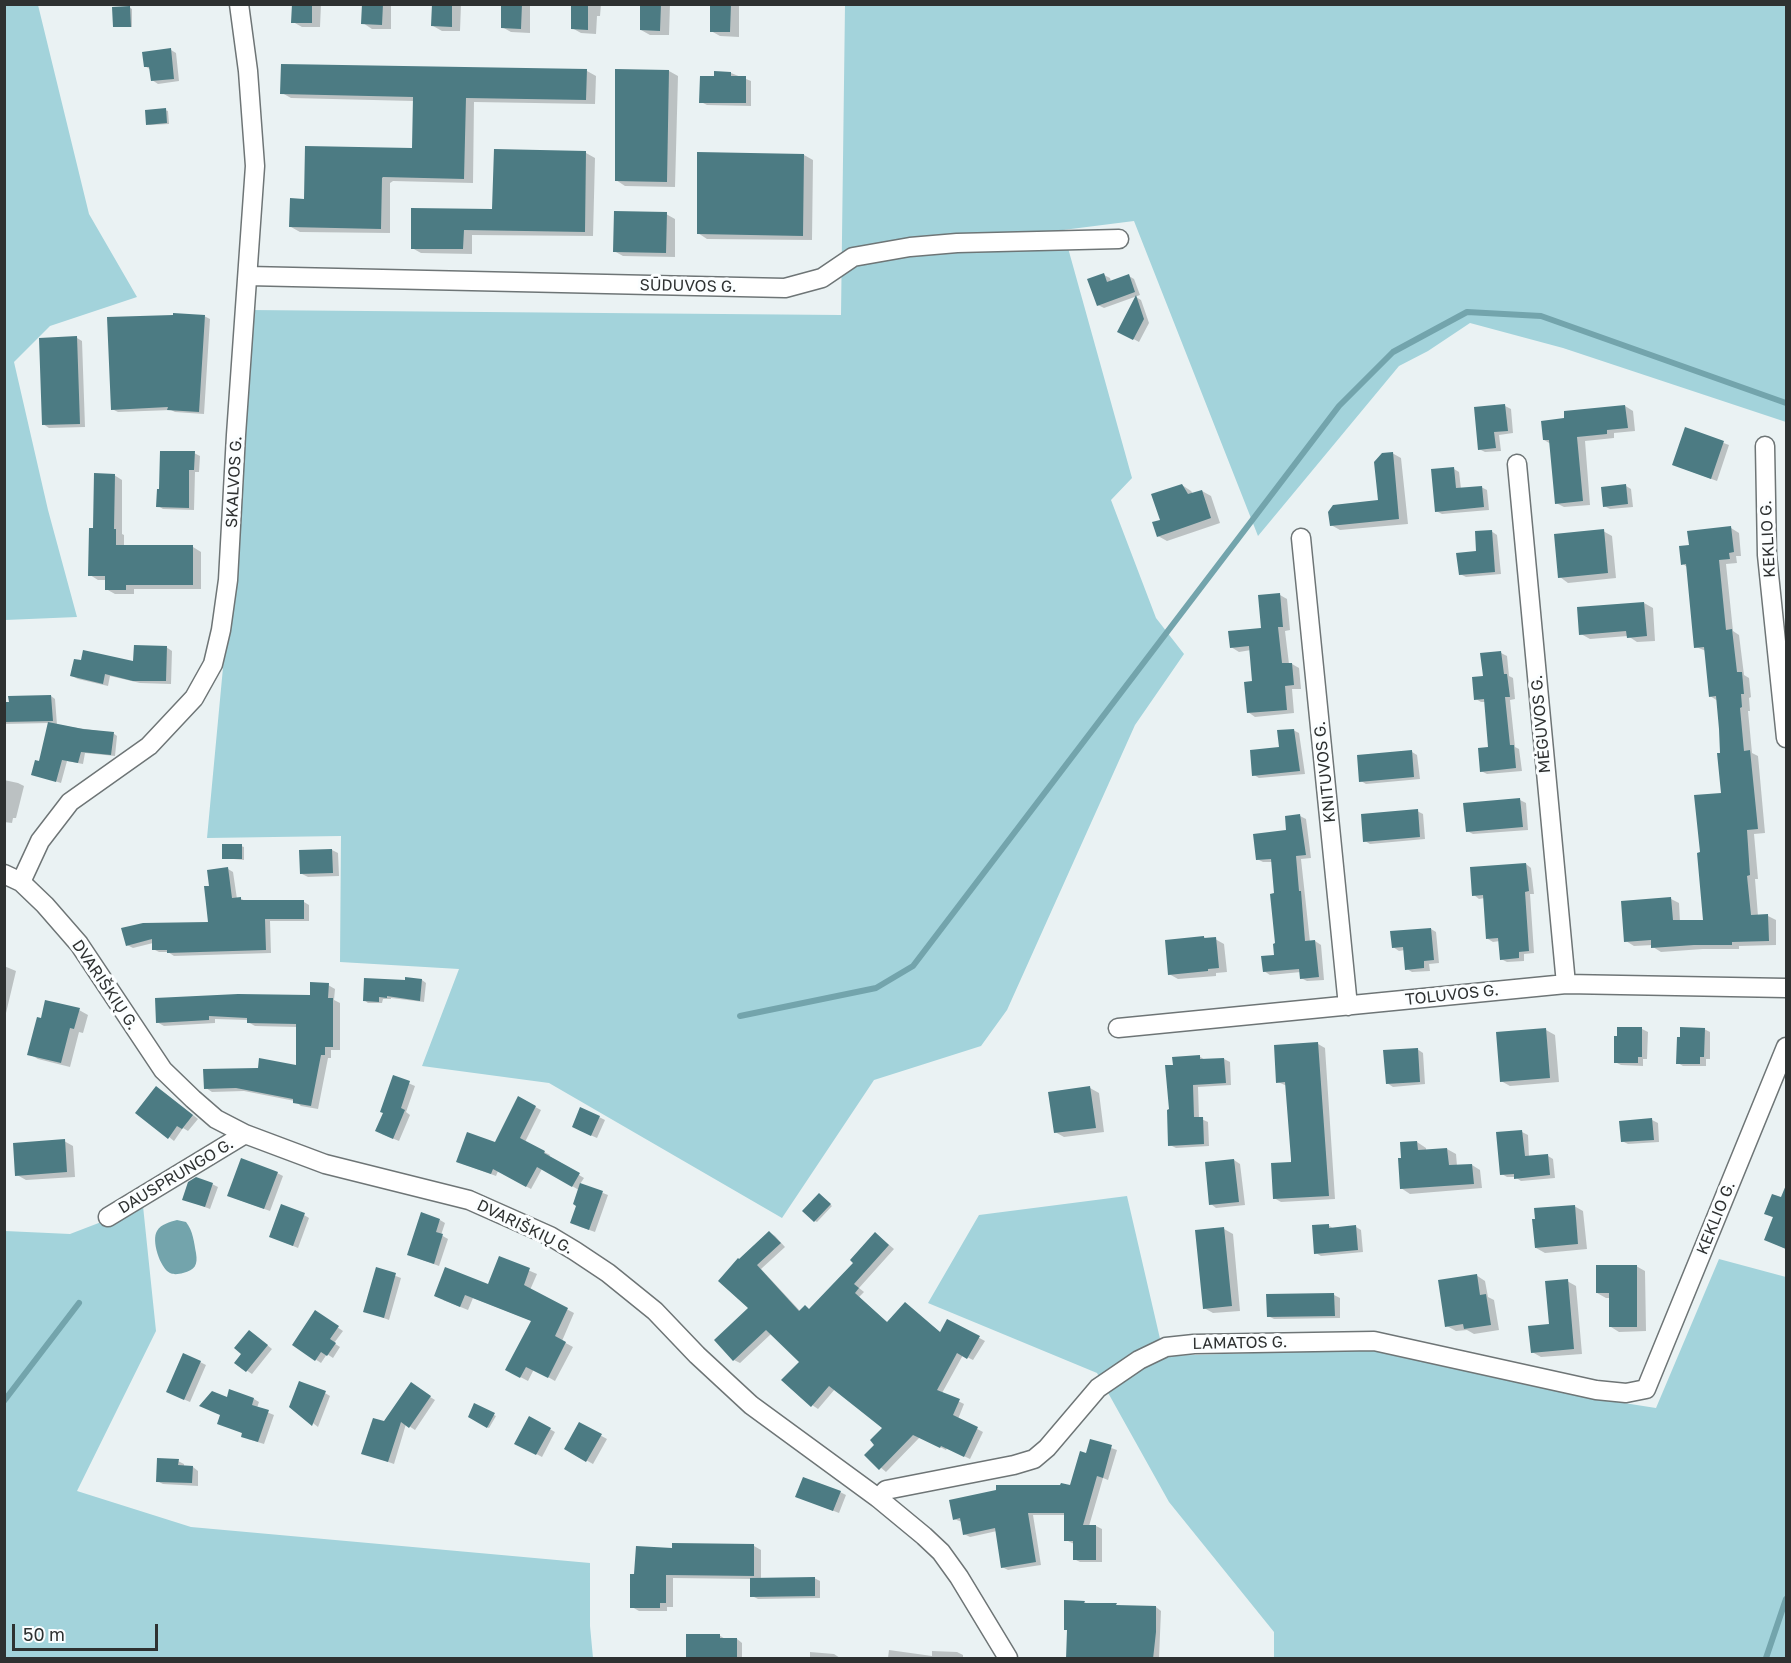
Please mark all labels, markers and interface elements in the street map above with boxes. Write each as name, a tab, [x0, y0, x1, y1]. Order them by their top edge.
street label: SŪDUVOS G.	[639, 276, 737, 296]
street label: SKALVOS G.	[222, 436, 246, 528]
street label: KEKLIO G.	[1756, 500, 1780, 578]
street label: MĖGUVOS G.	[1527, 674, 1555, 774]
street label: KNITUVOS G.	[1310, 720, 1340, 824]
street label: DVARIŠKIŲ G.	[68, 936, 142, 1034]
street label: TOLUVOS G.	[1404, 981, 1500, 1009]
street label: DAUSPRUNGO G.	[115, 1134, 237, 1218]
street label: KEKLIO G.	[1693, 1178, 1739, 1258]
street label: DVARIŠKIŲ G.	[474, 1195, 576, 1259]
street label: LAMATOS G.	[1192, 1333, 1288, 1353]
scale bar	[15, 1612, 160, 1650]
text: 50 m	[23, 1623, 65, 1645]

